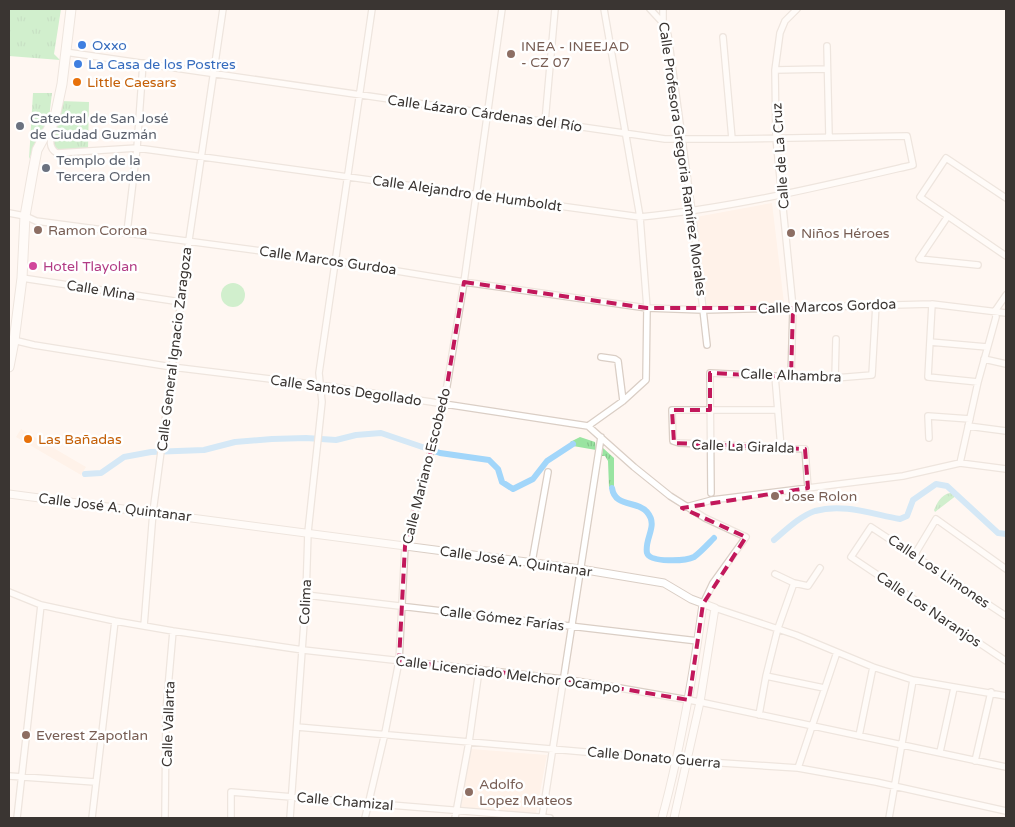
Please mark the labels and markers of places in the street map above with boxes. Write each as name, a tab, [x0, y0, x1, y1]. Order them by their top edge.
place label: Oxxo	[92, 37, 127, 54]
place label: INEA - INEEJAD - CZ 07	[521, 38, 629, 71]
marker: Oxxo	[76, 39, 88, 51]
marker: INEA - INEEJAD - CZ 07	[505, 48, 517, 60]
place label: La Casa de los Postres	[88, 56, 236, 73]
marker: La Casa de los Postres	[72, 58, 84, 70]
place label: Little Caesars	[87, 74, 177, 91]
marker: Little Caesars	[71, 76, 83, 88]
place label: Catedral de San José de Ciudad Guzmán	[30, 110, 169, 143]
marker: Catedral de San José de Ciudad Guzmán	[14, 120, 26, 132]
place label: Templo de la Tercera Orden	[56, 152, 151, 185]
marker: Templo de la Tercera Orden	[40, 162, 52, 174]
place label: Ramon Corona	[48, 222, 147, 239]
marker: Ramon Corona	[32, 224, 44, 236]
place label: Niños Héroes	[801, 225, 890, 242]
marker: Niños Héroes	[785, 227, 797, 239]
place label: Hotel Tlayolan	[43, 258, 138, 275]
marker: Hotel Tlayolan	[27, 260, 39, 272]
place label: Las Bañadas	[38, 431, 122, 448]
marker: Las Bañadas	[22, 433, 34, 445]
place label: Jose Rolon	[785, 488, 857, 505]
marker: Jose Rolon	[769, 490, 781, 502]
place label: Everest Zapotlan	[36, 727, 148, 744]
marker: Everest Zapotlan	[20, 729, 32, 741]
place label: Adolfo Lopez Mateos	[479, 776, 573, 809]
marker: Adolfo Lopez Mateos	[463, 786, 475, 798]

